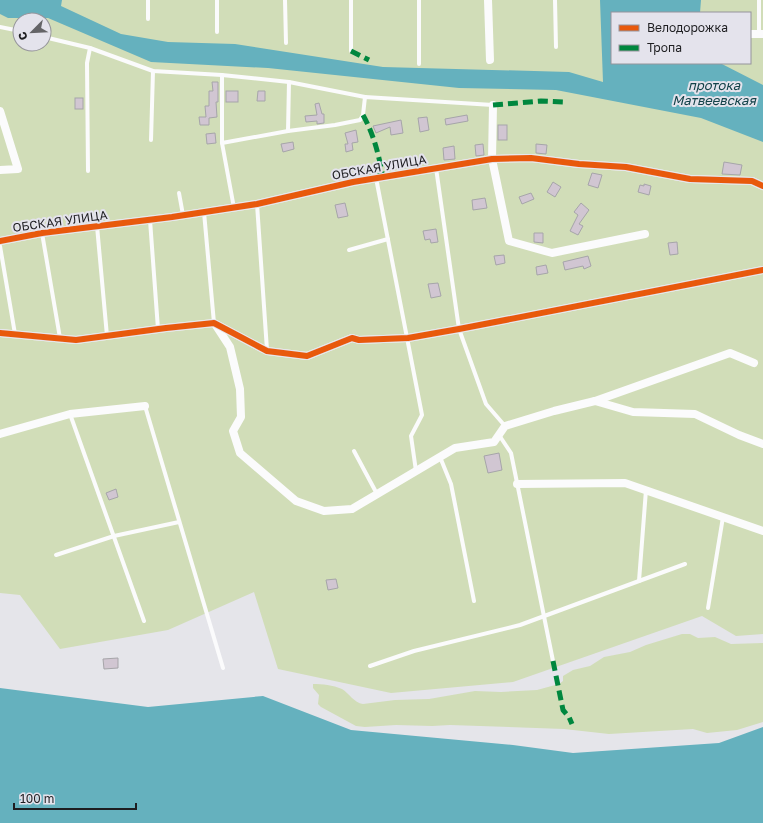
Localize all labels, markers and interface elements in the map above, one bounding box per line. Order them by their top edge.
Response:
north arrow [12,12,52,52]
legend [611,12,751,64]
text: Велодорожка [647,20,728,35]
text: С [15,30,30,42]
text: Тропа [647,40,682,55]
water label: протока Матвеевская [672,77,757,108]
street label: ОБСКАЯ УЛИЦА [331,151,427,183]
street label: ОБСКАЯ УЛИЦА [12,207,108,235]
scale bar [14,785,136,811]
text: 100 m [20,791,54,806]

